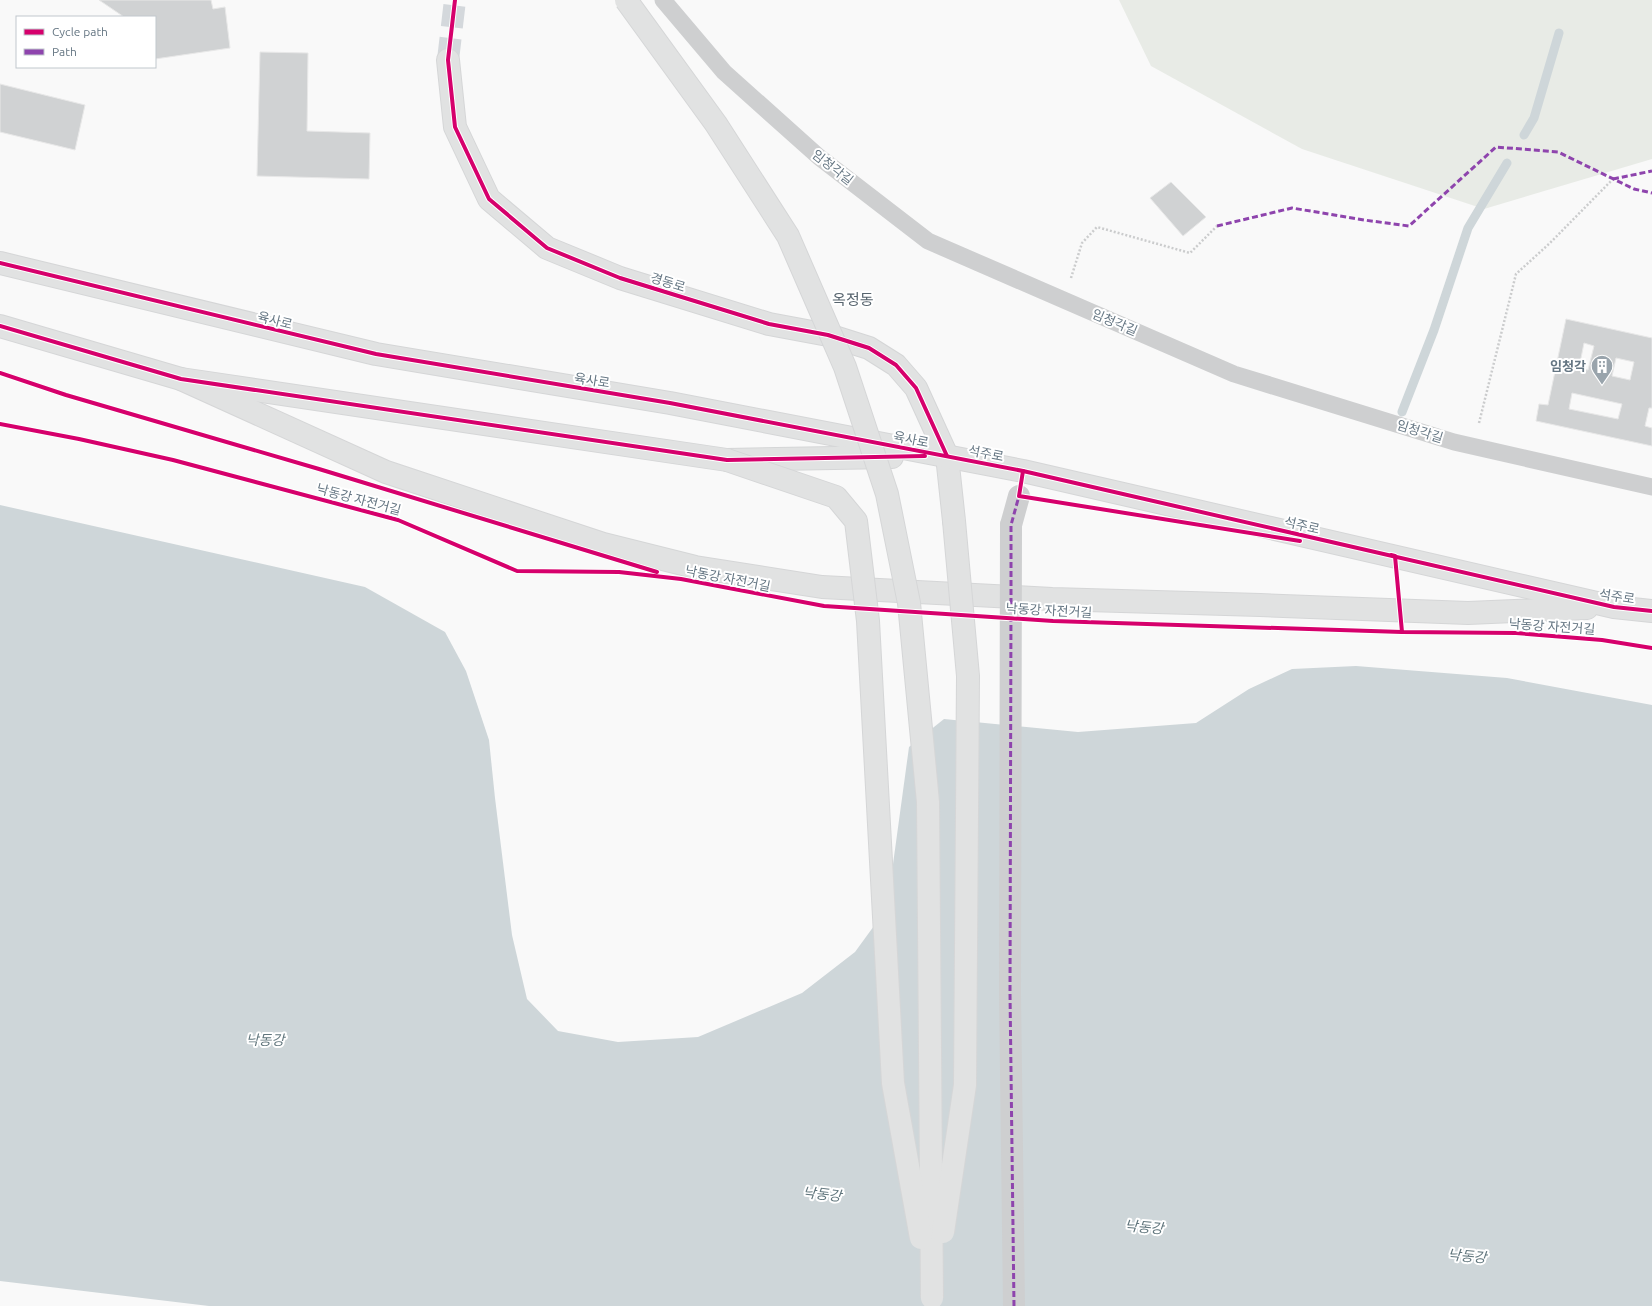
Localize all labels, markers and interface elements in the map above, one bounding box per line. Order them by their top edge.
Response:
legend [16,16,156,68]
text: Cycle path [52,25,108,38]
text: Path [52,45,77,58]
street label: 임청각길 [810,147,856,187]
street label: 경동로 [649,270,687,294]
district label: 옥정동 [832,291,874,308]
street label: 임청각길 [1090,306,1140,338]
street label: 육사로 [256,309,294,331]
building icon: 임청각 [1589,353,1615,386]
place label: 임청각 [1550,359,1586,373]
street label: 육사로 [573,370,611,390]
street label: 임청각길 [1395,417,1445,445]
street label: 육사로 [892,429,930,449]
street label: 석주로 [967,443,1005,463]
street label: 낙동강 자전거길 [315,481,403,517]
street label: 석주로 [1283,514,1321,536]
street label: 낙동강 자전거길 [684,563,772,593]
street label: 석주로 [1598,586,1636,606]
street label: 낙동강 자전거길 [1005,601,1093,619]
street label: 낙동강 자전거길 [1508,616,1596,636]
water label: 낙동강 [246,1032,286,1048]
water label: 낙동강 [802,1184,844,1204]
water label: 낙동강 [1124,1217,1166,1237]
water label: 낙동강 [1447,1246,1489,1266]

